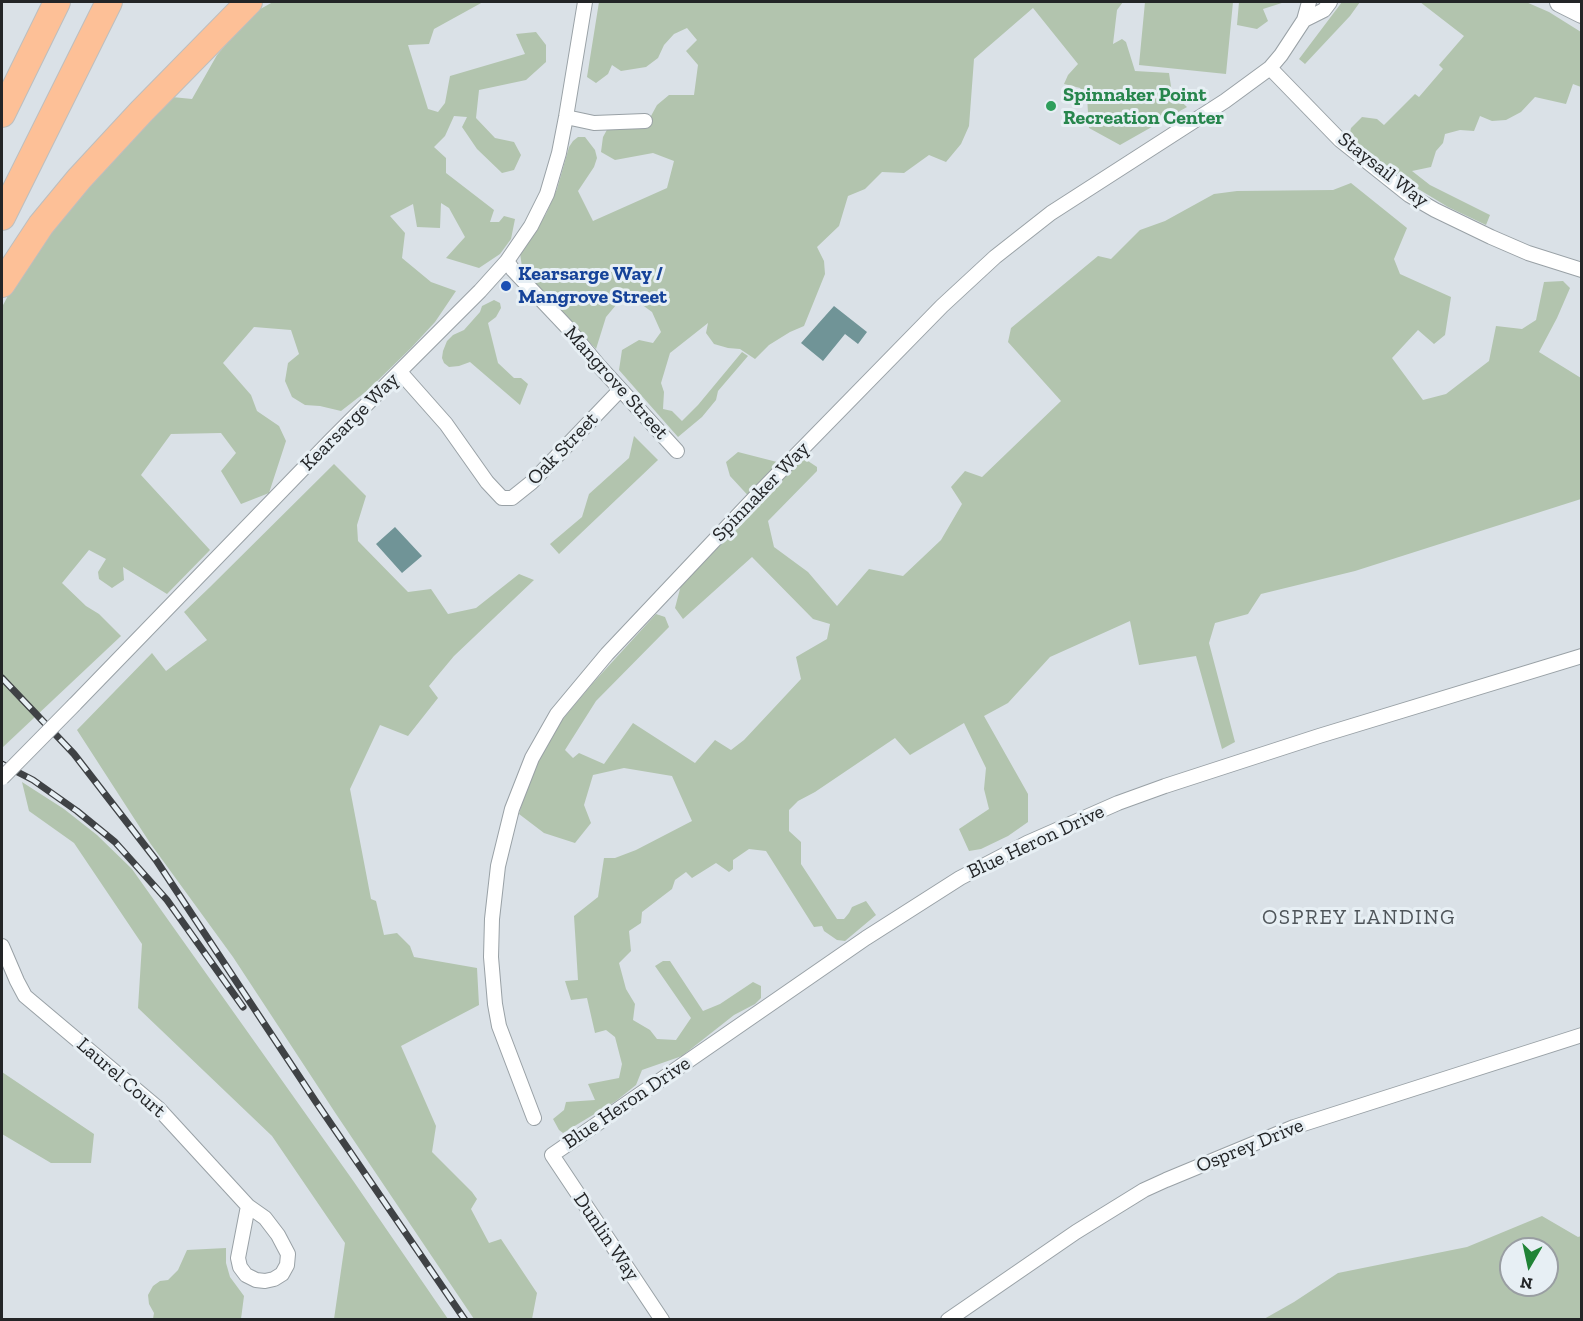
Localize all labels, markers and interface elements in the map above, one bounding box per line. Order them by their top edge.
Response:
place label: Spinnaker Point Recreation Center [1063,83,1224,130]
marker: Spinnaker Point Recreation Center [1044,99,1058,113]
street label: Staysail Way [1333,127,1433,213]
place label: Kearsarge Way / Mangrove Street [518,262,667,309]
marker: Kearsarge Way / Mangrove Street [499,279,513,293]
street label: Mangrove Street [559,321,673,445]
street label: Kearsarge Way [296,368,404,476]
street label: Oak Street [522,408,604,490]
street label: Spinnaker Way [707,437,815,547]
street label: Blue Heron Drive [964,800,1108,884]
district label: OSPREY LANDING [1262,905,1456,931]
street label: Laurel Court [72,1033,170,1123]
street label: Blue Heron Drive [559,1052,695,1154]
street label: Osprey Drive [1193,1114,1307,1178]
street label: Dunlin Way [568,1188,644,1286]
north arrow [1499,1237,1559,1297]
text: N [1519,1273,1534,1294]

